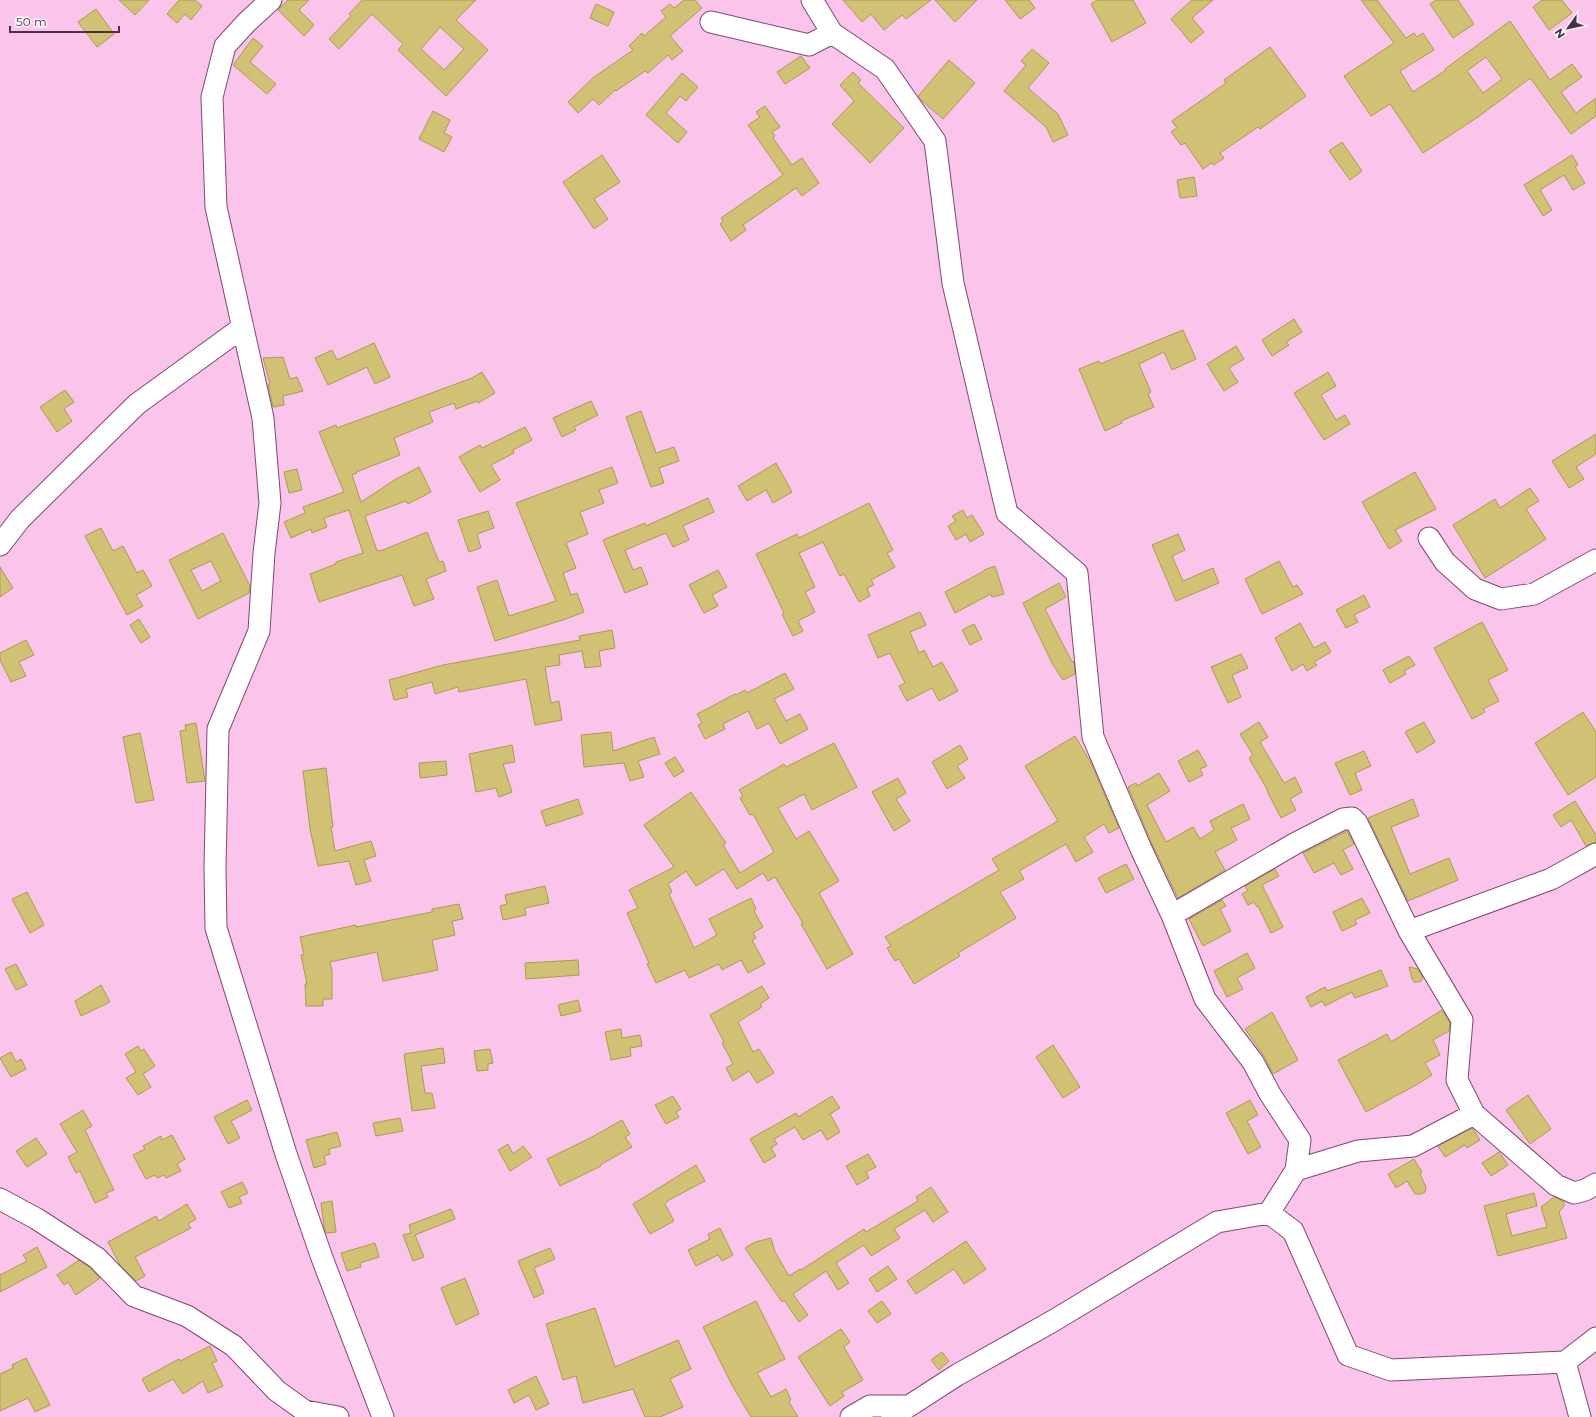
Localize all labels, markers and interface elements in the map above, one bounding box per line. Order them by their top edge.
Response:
scale bar [10,8,119,34]
north arrow [1548,8,1588,48]
text: 50 m [16,14,47,29]
text: N [1551,26,1568,41]

